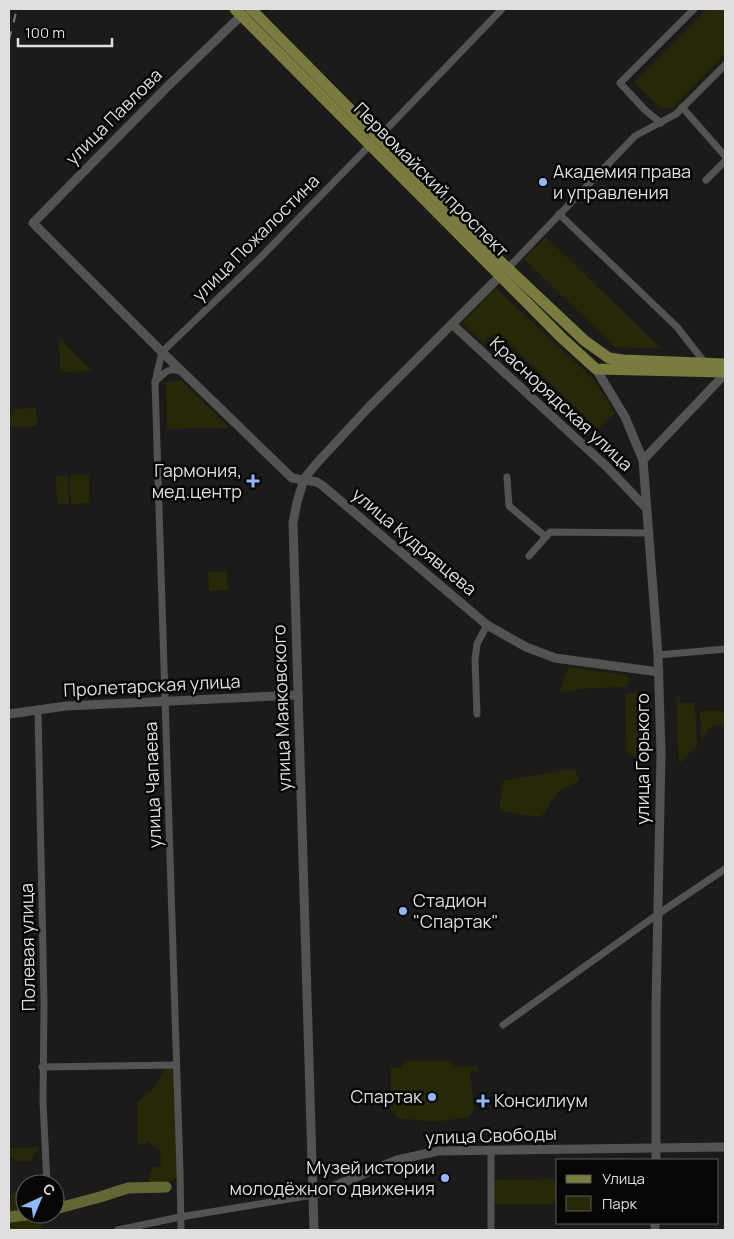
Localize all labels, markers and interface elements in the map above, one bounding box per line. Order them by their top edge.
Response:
scale bar [18,15,111,47]
text: 100 m [25,22,65,43]
street label: улица Павлова [60,63,167,170]
street label: Первомайский проспект [349,97,514,262]
place label: Академия права и управления [553,159,691,204]
street label: улица Пожалостина [187,169,324,306]
marker: Академия права и управления [537,176,549,188]
street label: Краснорядская улица [485,331,638,476]
place label: Гармония, мед.центр [152,458,242,503]
marker: Гармония, мед.центр [246,474,260,488]
street label: улица Кудрявцева [347,482,482,600]
street label: улица Маяковского [266,624,296,792]
street label: Пролетарская улица [63,668,241,702]
street label: улица Горького [630,693,654,825]
street label: улица Чапаева [138,721,166,849]
street label: Полевая улица [14,883,40,1011]
place label: Стадион "Спартак" [413,888,499,933]
marker: Стадион "Спартак" [397,905,409,917]
place label: Спартак [351,1084,423,1108]
place label: Консилиум [494,1088,588,1112]
marker: Спартак [426,1091,438,1103]
marker: Консилиум [476,1094,490,1108]
street label: улица Свободы [425,1121,557,1149]
place label: Музей истории молодёжного движения [229,1155,435,1200]
legend [556,1159,719,1224]
text: Улица [602,1168,645,1189]
marker: Музей истории молодёжного движения [439,1172,451,1184]
north arrow [15,1174,65,1224]
text: С [39,1179,60,1200]
text: Парк [602,1193,638,1214]

